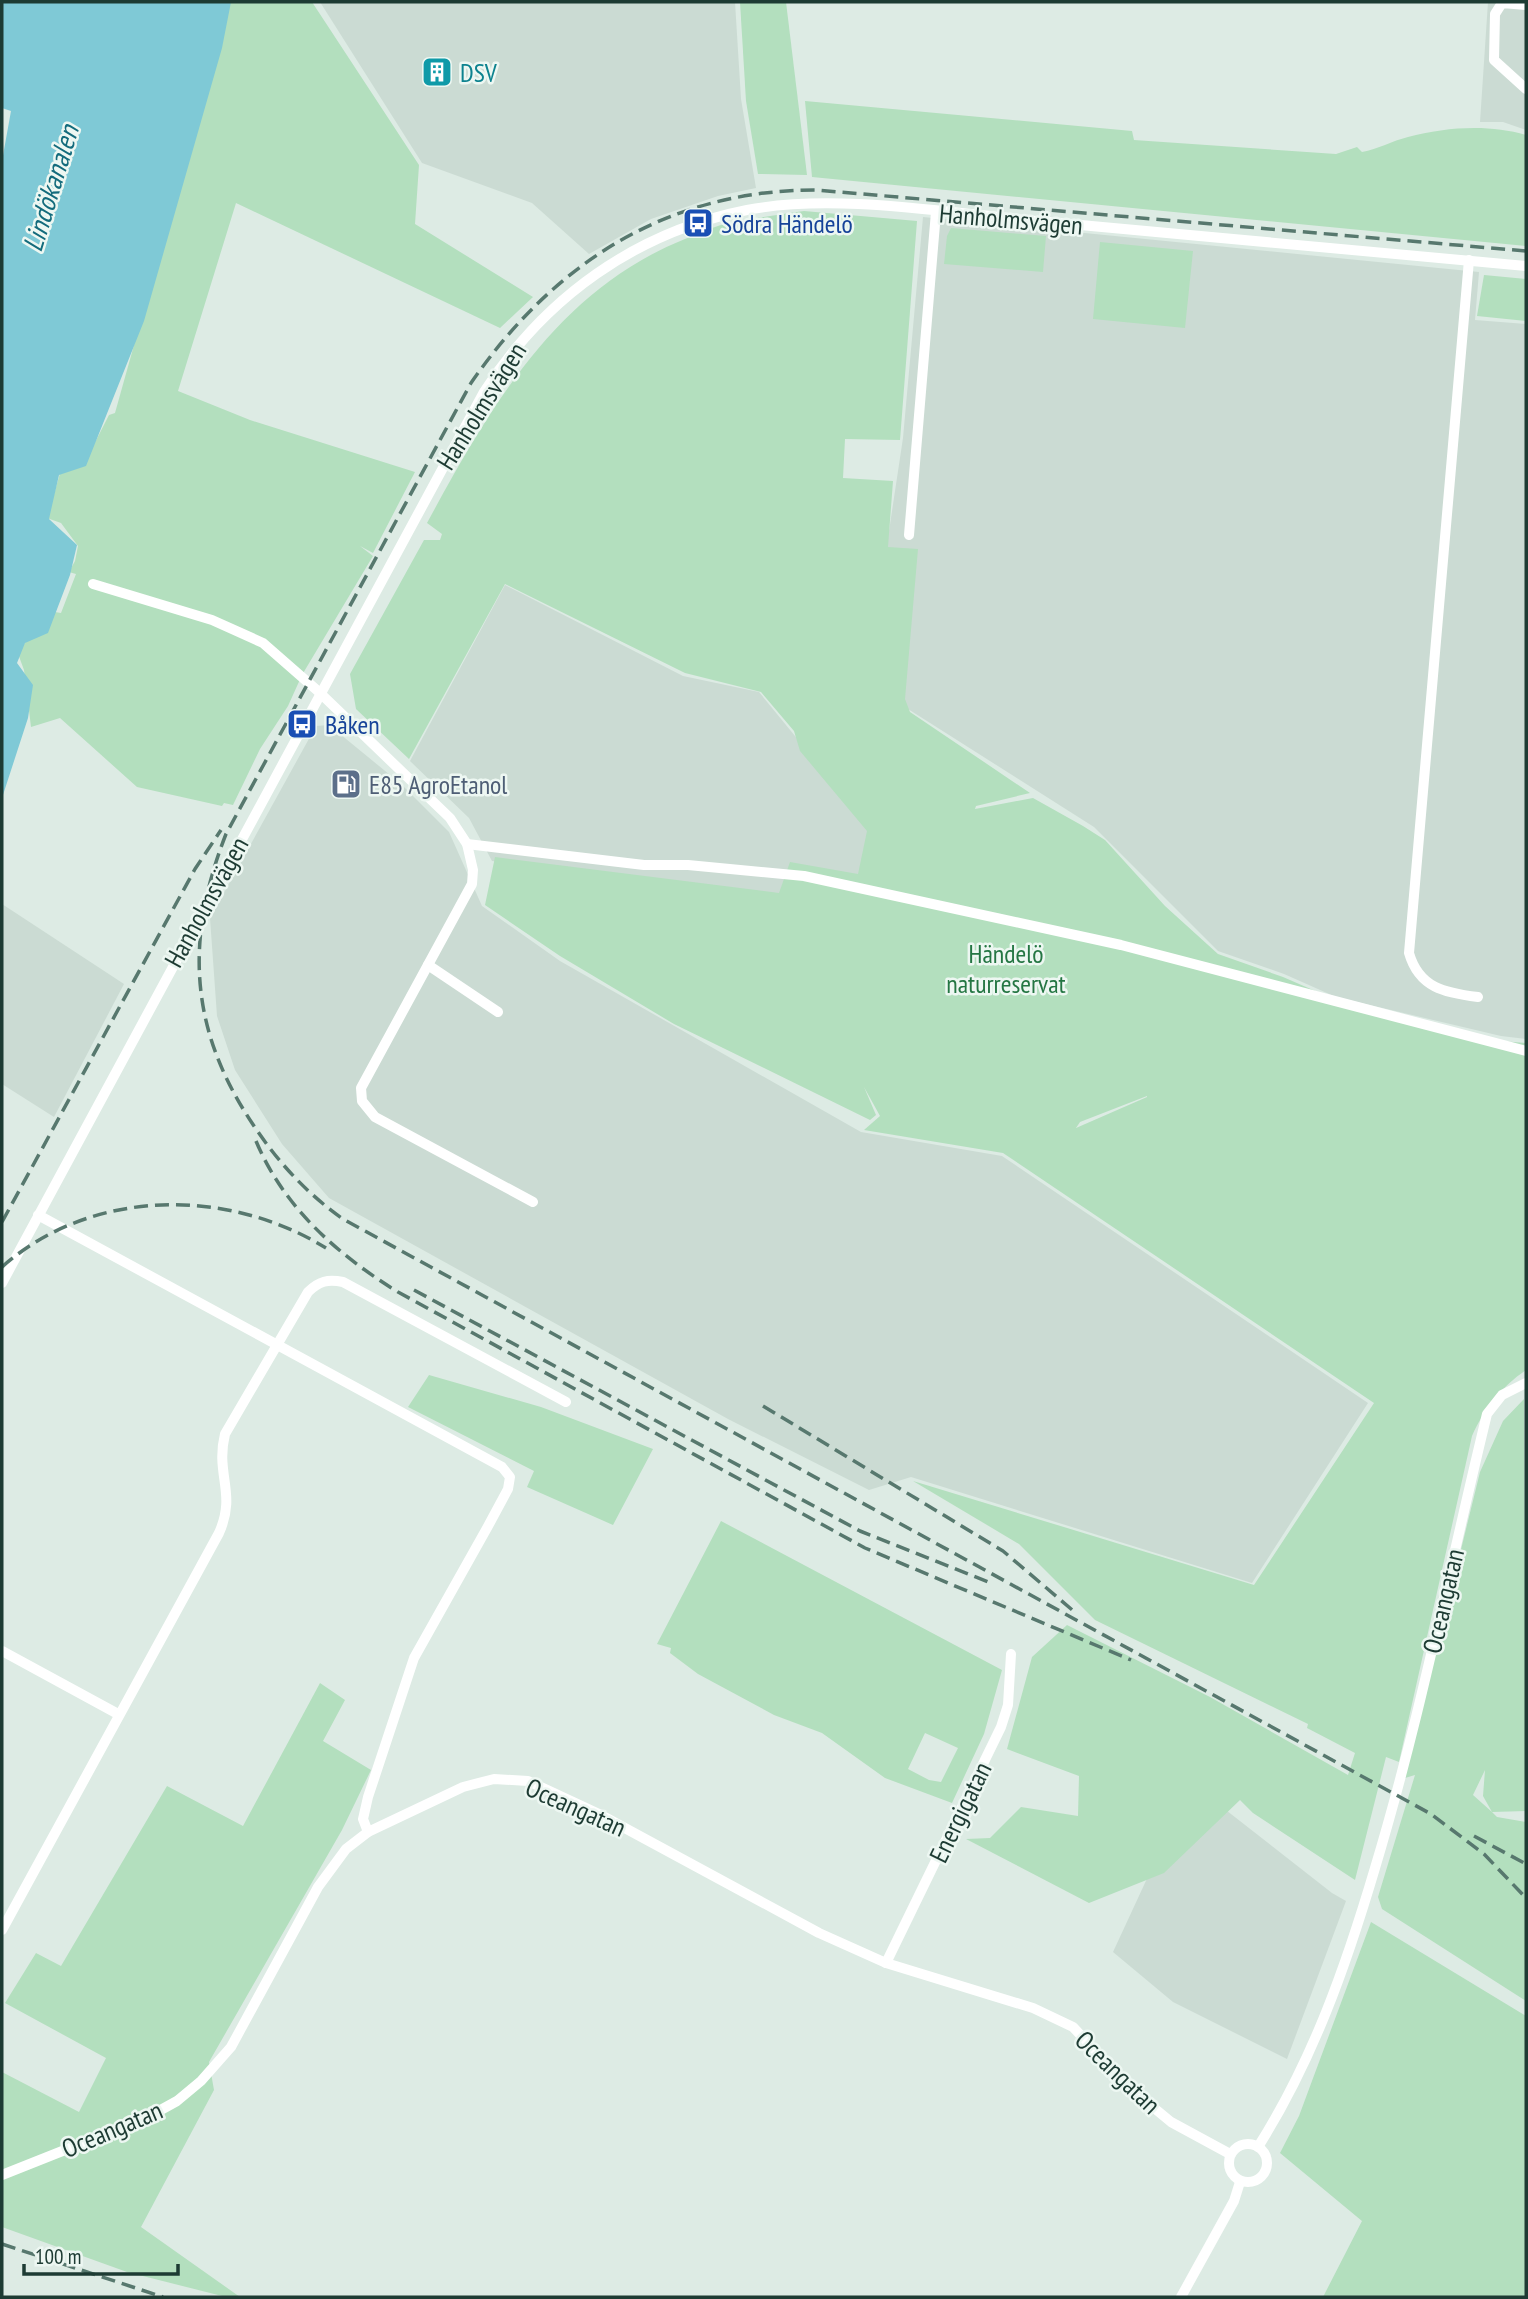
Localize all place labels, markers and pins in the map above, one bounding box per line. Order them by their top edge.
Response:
building icon: DSV [420,55,454,89]
place label: DSV [460,56,498,89]
bus stop icon: Södra Händelö [681,206,715,240]
place label: Södra Händelö [721,207,853,240]
bus stop icon: Båken [285,707,319,741]
place label: Båken [325,708,380,741]
fuel station icon: E85 AgroEtanol [329,767,363,801]
place label: E85 AgroEtanol [369,768,507,801]

